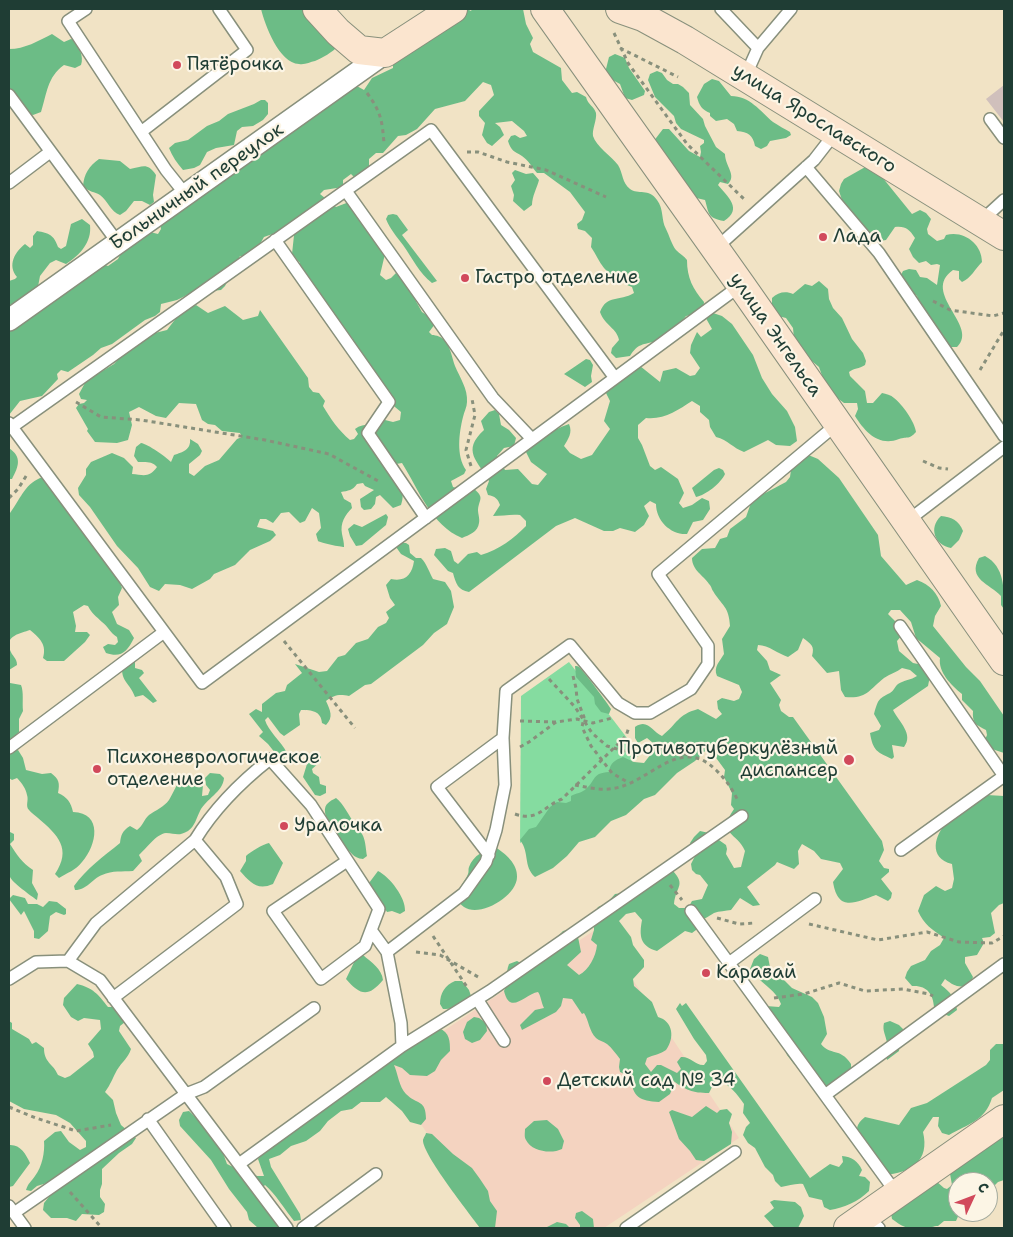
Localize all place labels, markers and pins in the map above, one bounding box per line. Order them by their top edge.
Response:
place label: Пятёрочка [187,54,283,76]
marker: Пятёрочка [171,59,183,71]
place label: Лада [833,226,881,248]
marker: Лада [817,231,829,243]
place label: Гастро отделение [475,267,639,289]
marker: Гастро отделение [459,272,471,284]
place label: Противотуберкулёзный диспансер [619,738,838,782]
place label: Психоневрологическое отделение [107,747,320,791]
marker: Противотуберкулёзный диспансер [842,753,856,767]
marker: Психоневрологическое отделение [91,763,103,775]
place label: Уралочка [294,815,382,837]
marker: Уралочка [278,820,290,832]
place label: Каравай [716,962,796,984]
marker: Каравай [700,967,712,979]
place label: Детский сад № 34 [557,1070,736,1092]
marker: Детский сад № 34 [541,1075,553,1087]

